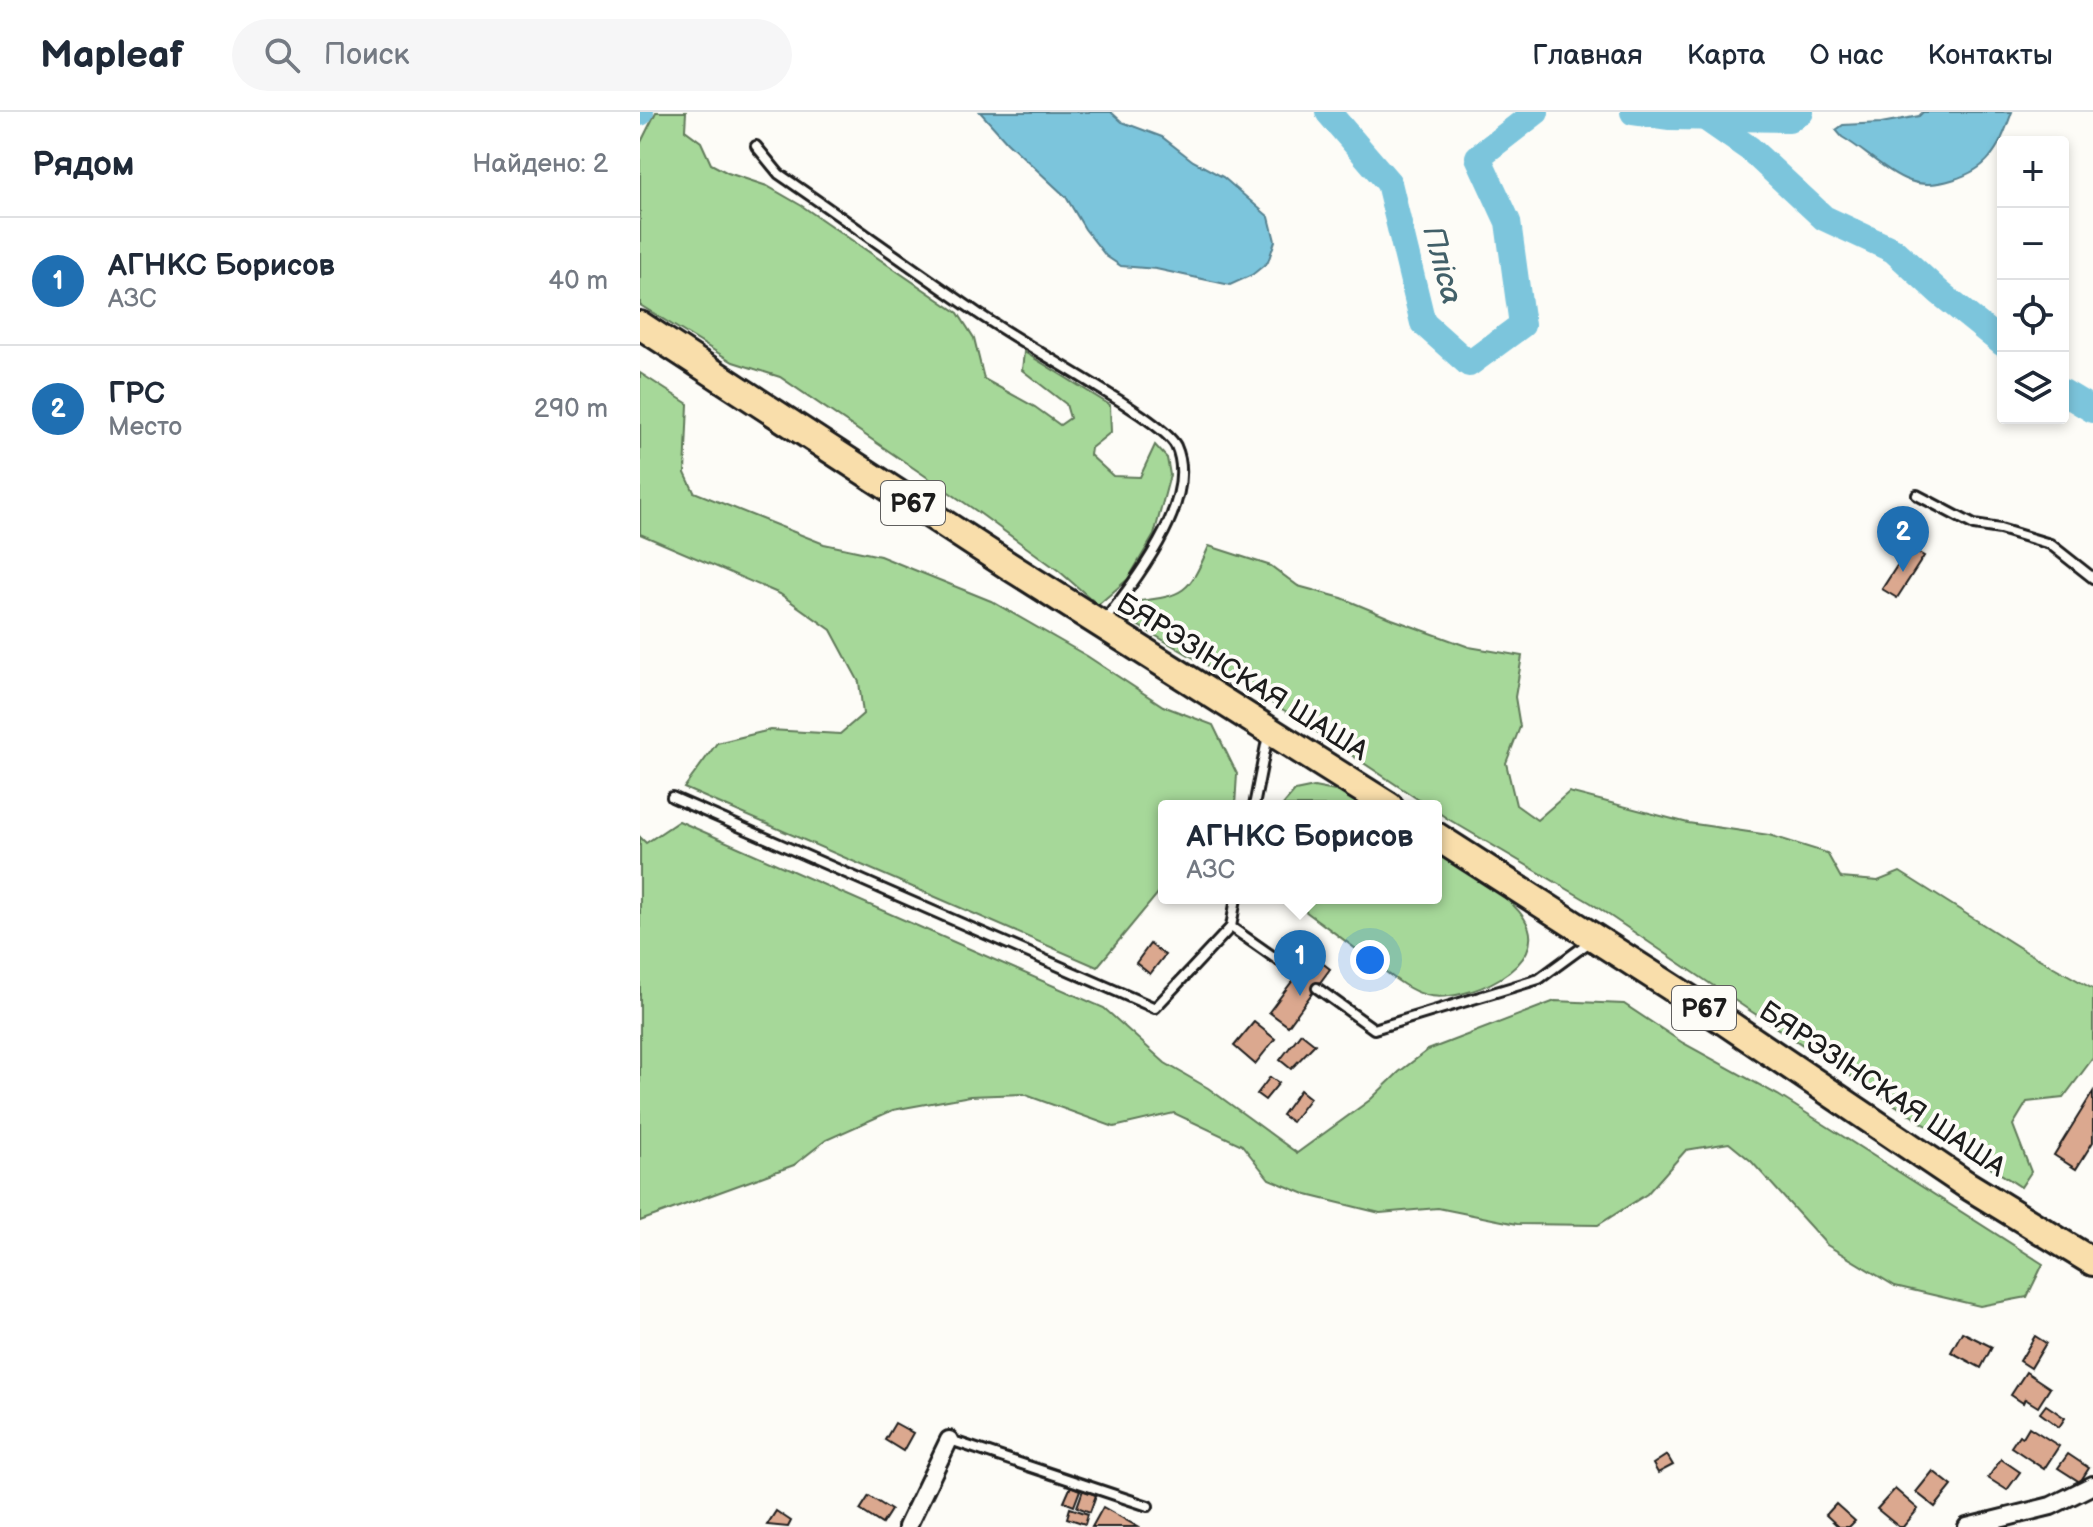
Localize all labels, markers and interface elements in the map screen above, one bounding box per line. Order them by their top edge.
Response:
search box [232,19,792,91]
text: Mapleaf [40,33,184,78]
icon: search [260,33,304,77]
text: Поиск [324,37,409,73]
text: Главная [1532,39,1643,72]
text: Карта [1687,39,1766,72]
text: О нас [1810,39,1883,72]
text: Контакты [1927,39,2053,72]
map controls [1997,136,2069,424]
button: + [1997,136,2069,208]
text: Рядом [32,144,134,185]
text: Найдено: 2 [472,149,608,180]
button: − [1997,208,2069,280]
water label: Пліса [1414,222,1470,308]
text: АГНКС Борисов [108,248,335,284]
text: 1 [53,266,63,297]
text: 40 m [548,266,608,297]
button: locate [1997,280,2069,352]
text: АЗС [108,284,157,315]
button: layers [1997,352,2069,424]
text: ГРС [108,376,165,412]
text: 2 [50,394,66,425]
text: 290 m [534,394,608,425]
text: Место [108,412,182,443]
road number: Р67 [881,481,945,525]
pin: 2 [1877,506,1929,572]
street label: БЯРЭЗІНСКАЯ ШАША [1110,586,1375,769]
popup [1158,800,1442,904]
text: АГНКС Борисов [1187,819,1413,855]
text: АЗС [1187,855,1235,886]
pin: 1 [1274,930,1326,996]
your location [1350,940,1390,980]
road number: Р67 [1672,986,1736,1030]
street label: БЯРЭЗІНСКАЯ ШАША [1753,994,2012,1185]

